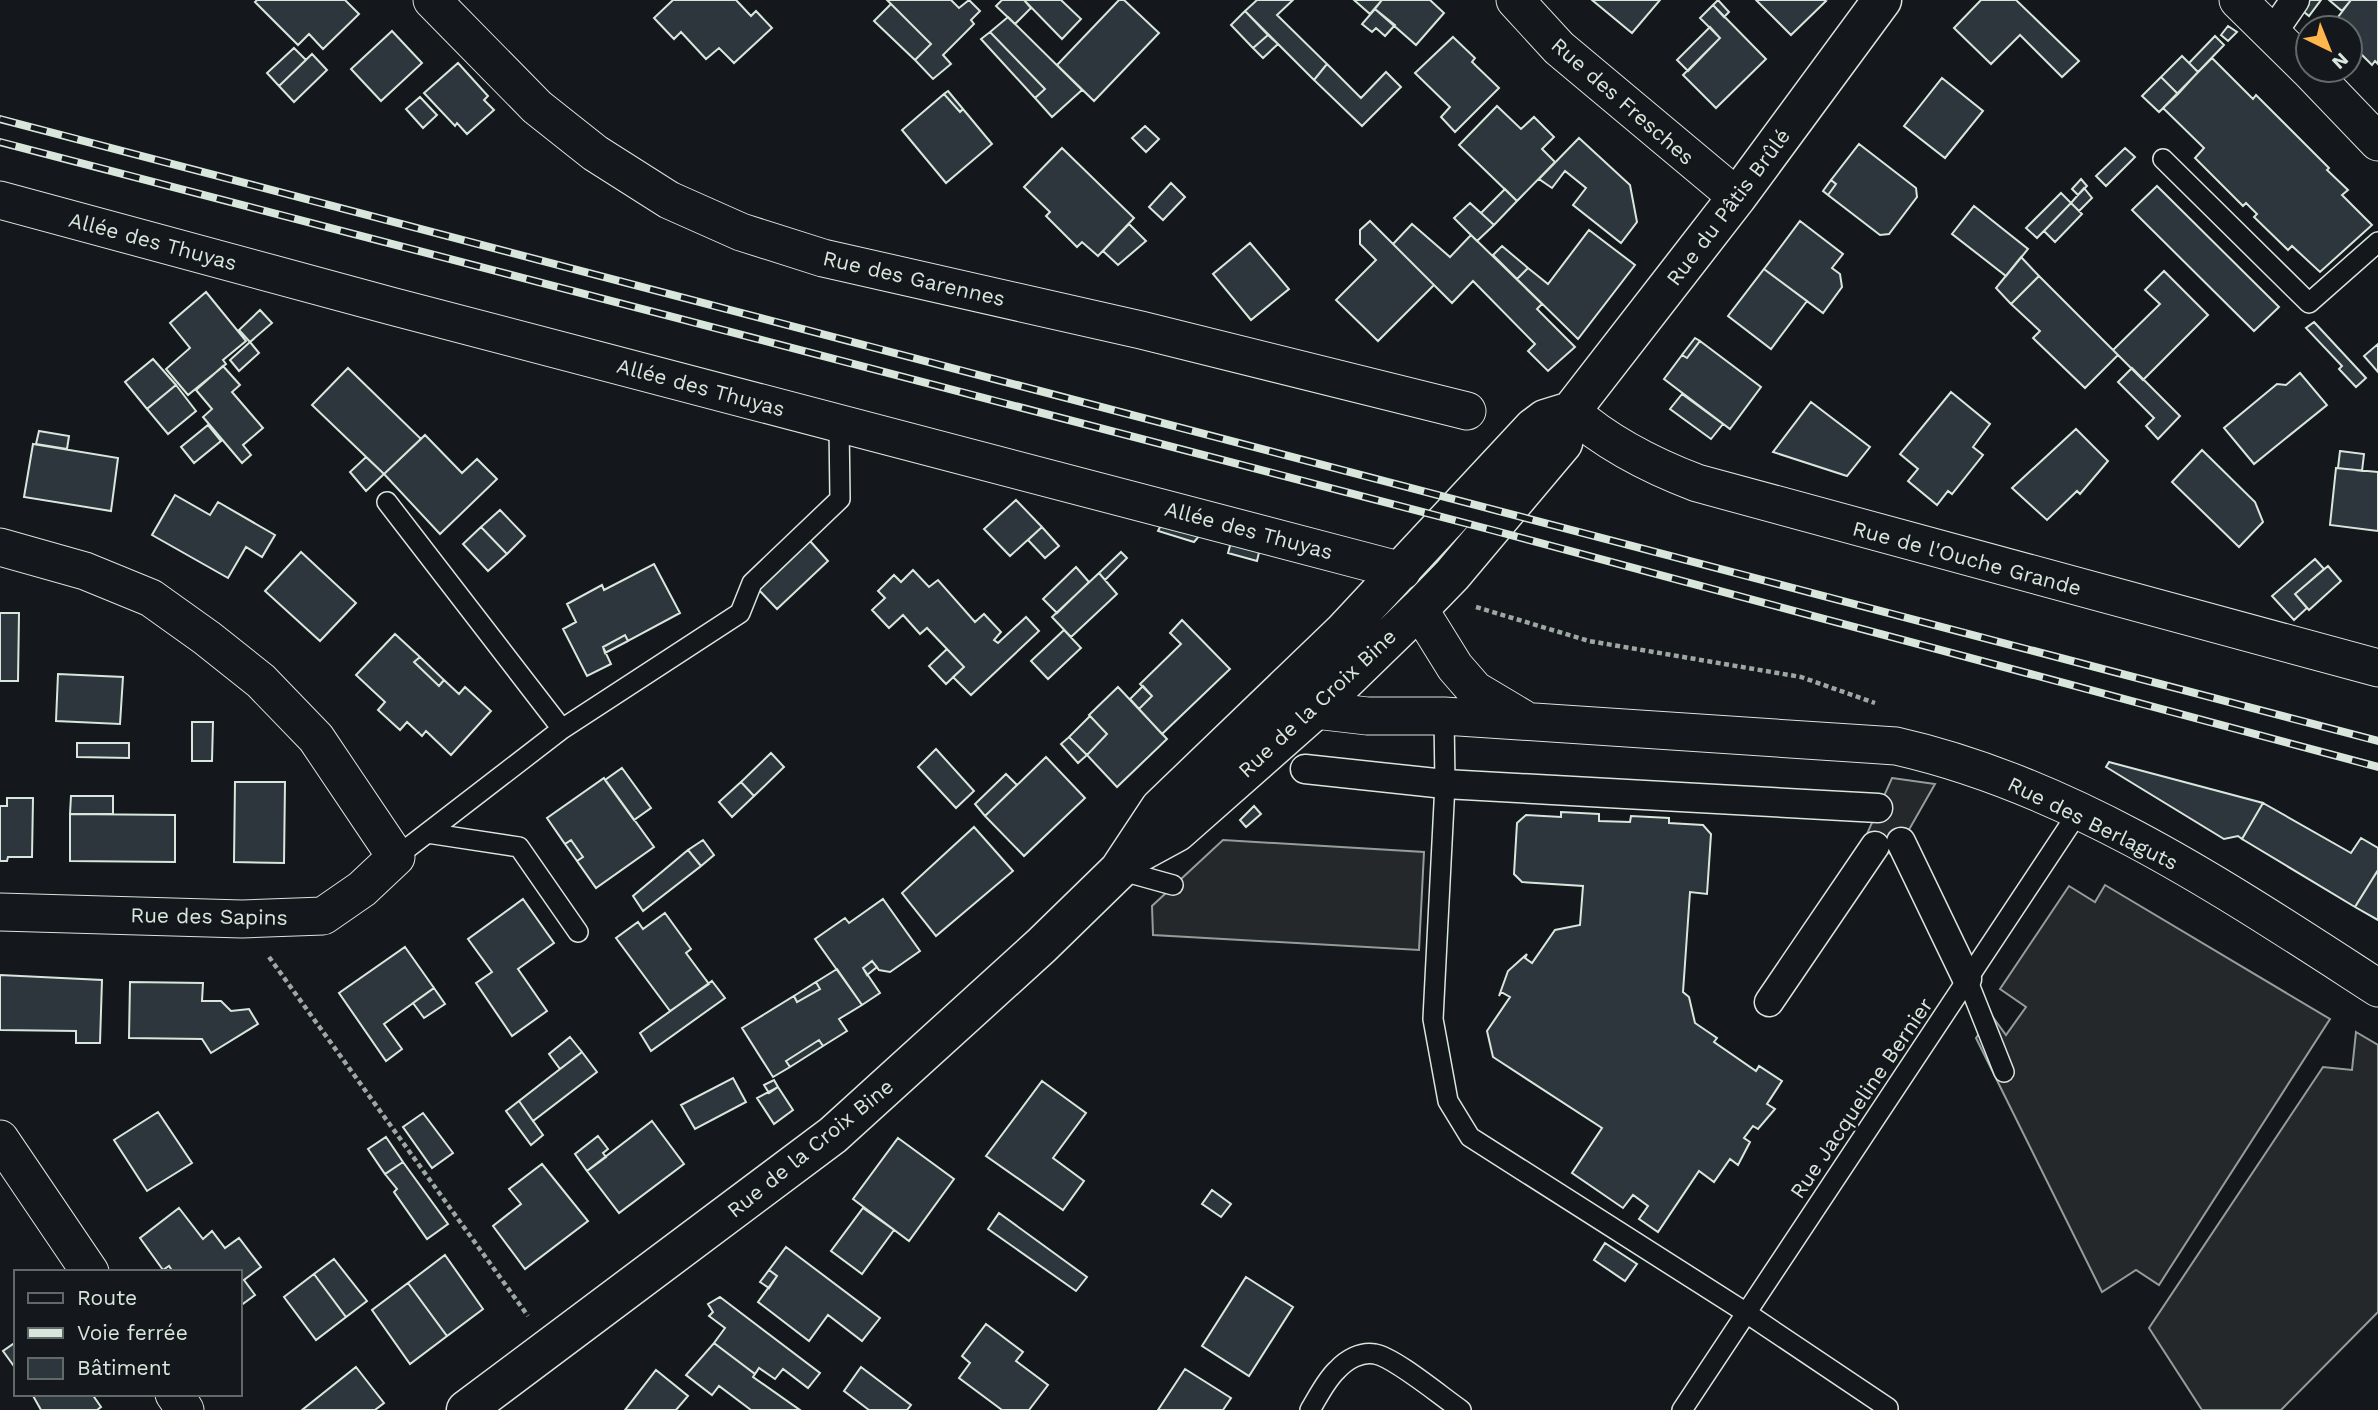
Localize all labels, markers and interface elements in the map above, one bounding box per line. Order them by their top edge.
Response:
north arrow [2294,14,2364,84]
street label: Rue des Fresches [1547,32,1699,170]
text: N [2327,48,2353,74]
street label: Rue du Pâtis Brûlé [1661,124,1795,290]
street label: Allée des Thuyas [66,207,240,275]
street label: Rue des Garennes [821,245,1007,311]
street label: Allée des Thuyas [614,353,788,421]
street label: Allée des Thuyas [1162,496,1336,564]
street label: Rue de l'Ouche Grande [1850,515,2084,601]
street label: Rue de la Croix Bine [1233,623,1401,783]
street label: Rue des Berlaguts [2004,771,2182,875]
street label: Rue des Sapins [130,902,288,930]
street label: Rue Jacqueline Bernier [1784,992,1938,1203]
street label: Rue de la Croix Bine [722,1073,898,1223]
legend [14,1270,242,1396]
text: Route [77,1285,137,1310]
text: Voie ferrée [77,1320,188,1345]
text: Bâtiment [77,1355,171,1380]

